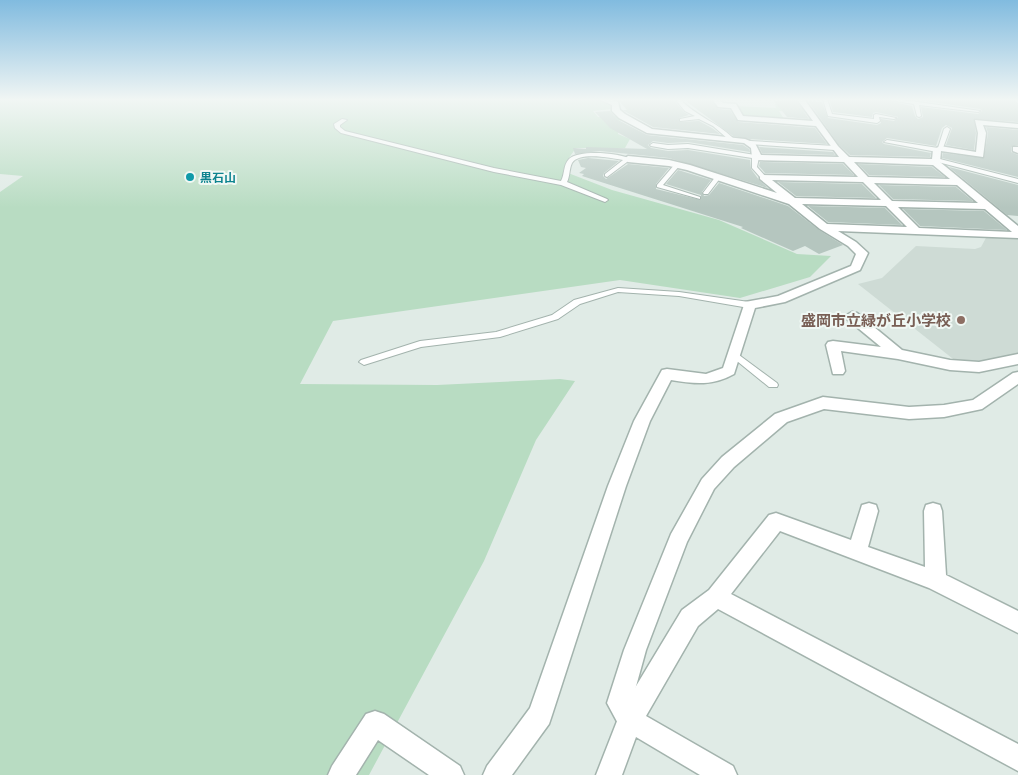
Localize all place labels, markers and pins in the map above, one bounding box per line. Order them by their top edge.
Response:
marker: 黒石山 [184,171,196,183]
place label: 黒石山 [200,171,236,184]
place label: 盛岡市立緑が丘小学校 [801,312,951,329]
marker: 盛岡市立緑が丘小学校 [955,314,967,326]

